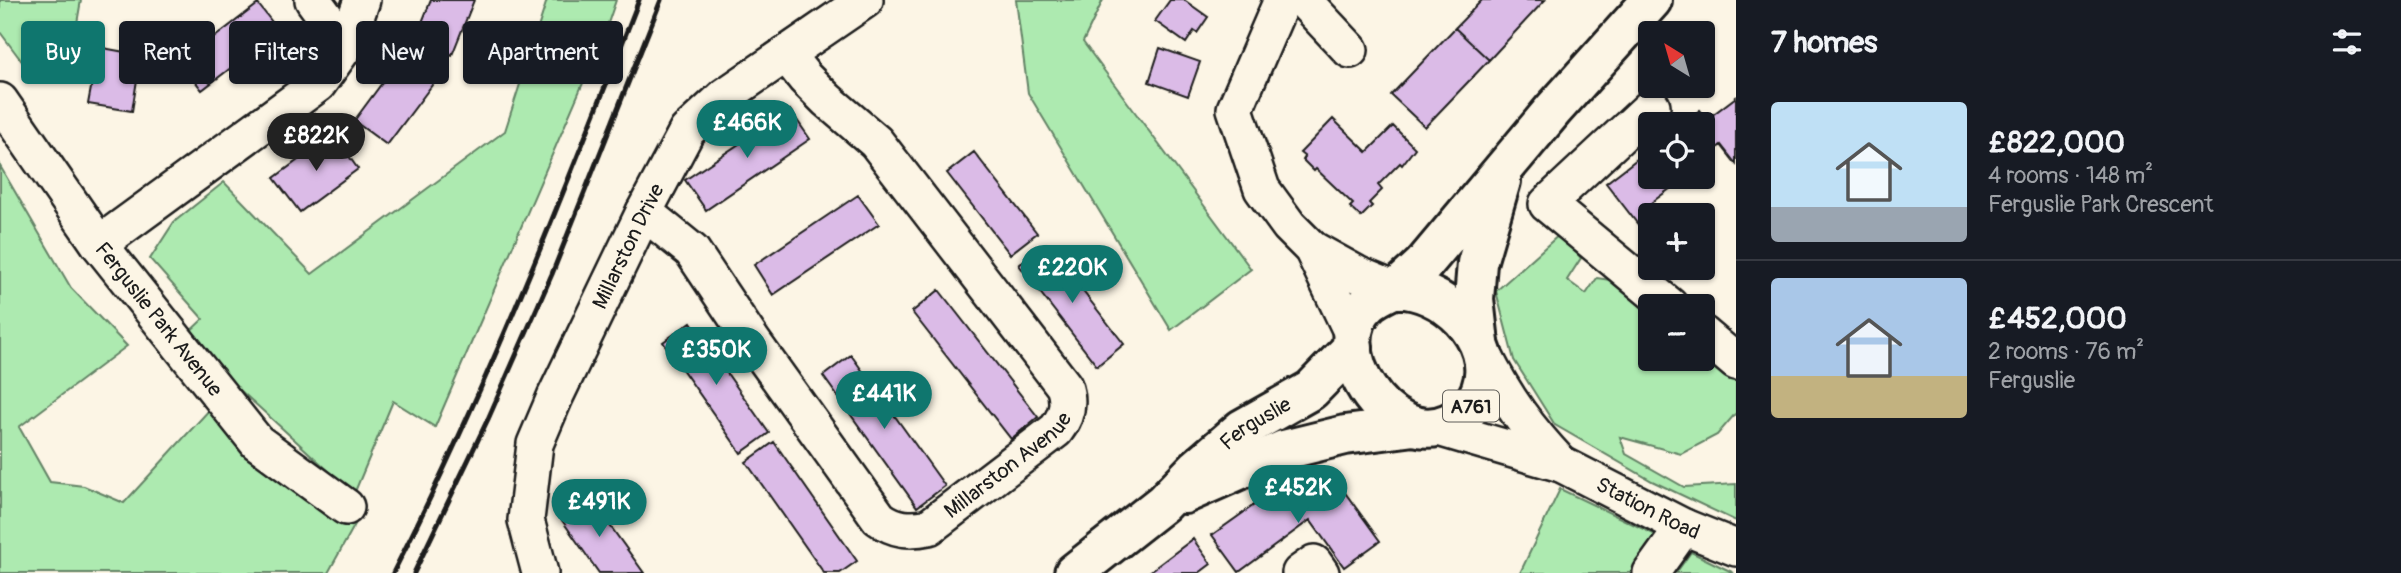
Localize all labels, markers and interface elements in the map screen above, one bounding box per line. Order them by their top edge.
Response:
chip: Buy [21,21,105,84]
chip: Rent [119,21,215,84]
chip: Filters [229,21,342,84]
chip: New [356,21,449,84]
chip: Apartment [463,21,623,84]
north arrow [1638,21,1715,98]
map controls [1638,21,1715,371]
icon: filters [2328,23,2366,61]
text: 7 homes [1771,24,1878,61]
pin: £466K [698,100,796,160]
text: £466K [713,108,781,137]
button: locate [1638,112,1715,189]
pin: £822K [267,114,365,173]
text: £822K [283,121,349,150]
text: £822,000 [1988,124,2125,161]
icon: home [1827,130,1911,214]
text: 4 rooms · 148 m² [1988,161,2153,190]
street label: Millarston Drive [586,178,671,314]
text: Ferguslie Park Crescent [1988,190,2213,219]
button: + [1638,203,1715,280]
street label: Ferguslie Park Avenue [89,237,229,403]
pin: £220K [1023,246,1121,305]
text: £220K [1037,253,1107,282]
button: − [1638,294,1715,371]
text: £452,000 [1988,300,2127,337]
icon: home [1827,306,1911,390]
pin: £350K [667,328,765,387]
text: £350K [681,335,751,364]
text: 2 rooms · 76 m² [1988,337,2144,366]
text: Ferguslie [1988,366,2075,395]
pin: £441K [835,372,933,431]
text: £441K [852,379,916,408]
road number: A761 [1443,390,1499,422]
street label: Ferguslie [1214,391,1297,456]
street label: Millarston Avenue [939,408,1078,524]
pin: £452K [1249,466,1347,525]
street label: Station Road [1591,471,1704,546]
text: £452K [1264,473,1332,502]
pin: £491K [550,480,648,539]
text: £491K [568,487,630,516]

